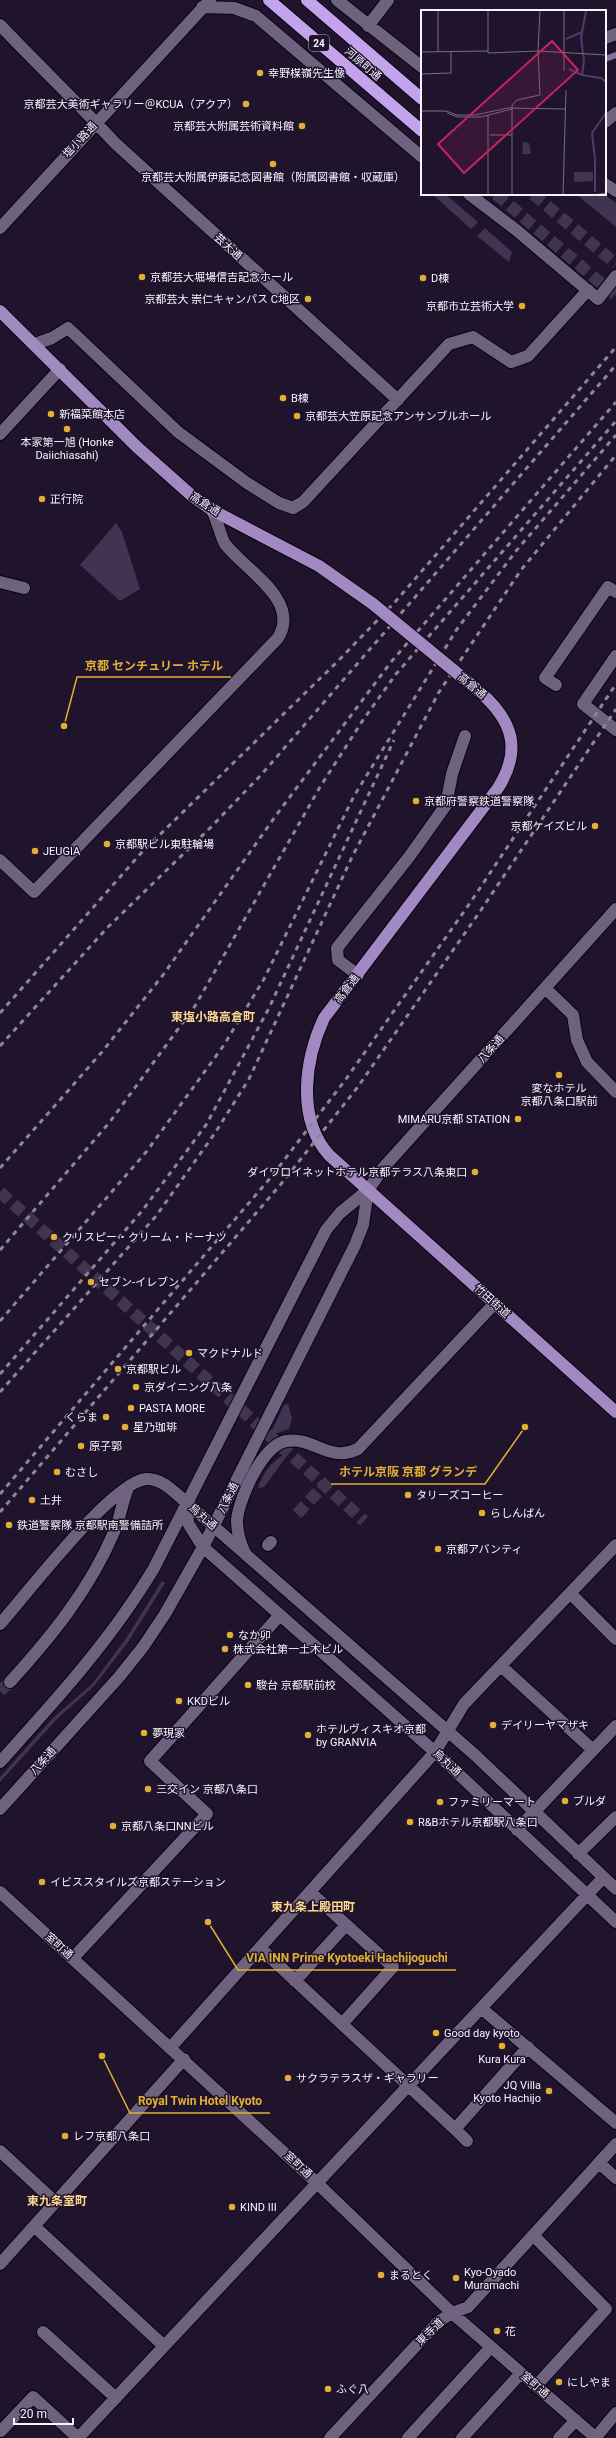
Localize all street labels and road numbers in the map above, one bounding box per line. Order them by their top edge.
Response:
road number: 24 [309,35,329,51]
street label: 河原町通 [342,45,384,83]
street label: 塩小路通 [60,119,100,161]
street label: 芸大通 [211,231,245,263]
street label: 高倉通 [188,490,222,518]
street label: 高倉通 [455,670,489,702]
street label: 高倉通 [332,972,362,1006]
street label: 八条通 [475,1032,507,1066]
street label: 竹田街道 [471,1281,513,1321]
street label: 八条通 [215,1480,241,1516]
street label: 烏丸通 [186,1501,220,1533]
street label: 八条通 [27,1744,59,1778]
street label: 烏丸通 [430,1747,464,1779]
street label: 室町通 [42,1930,76,1962]
street label: 室町通 [281,2149,315,2181]
street label: 東寺道 [414,2316,446,2348]
street label: 室町通 [518,2369,552,2401]

